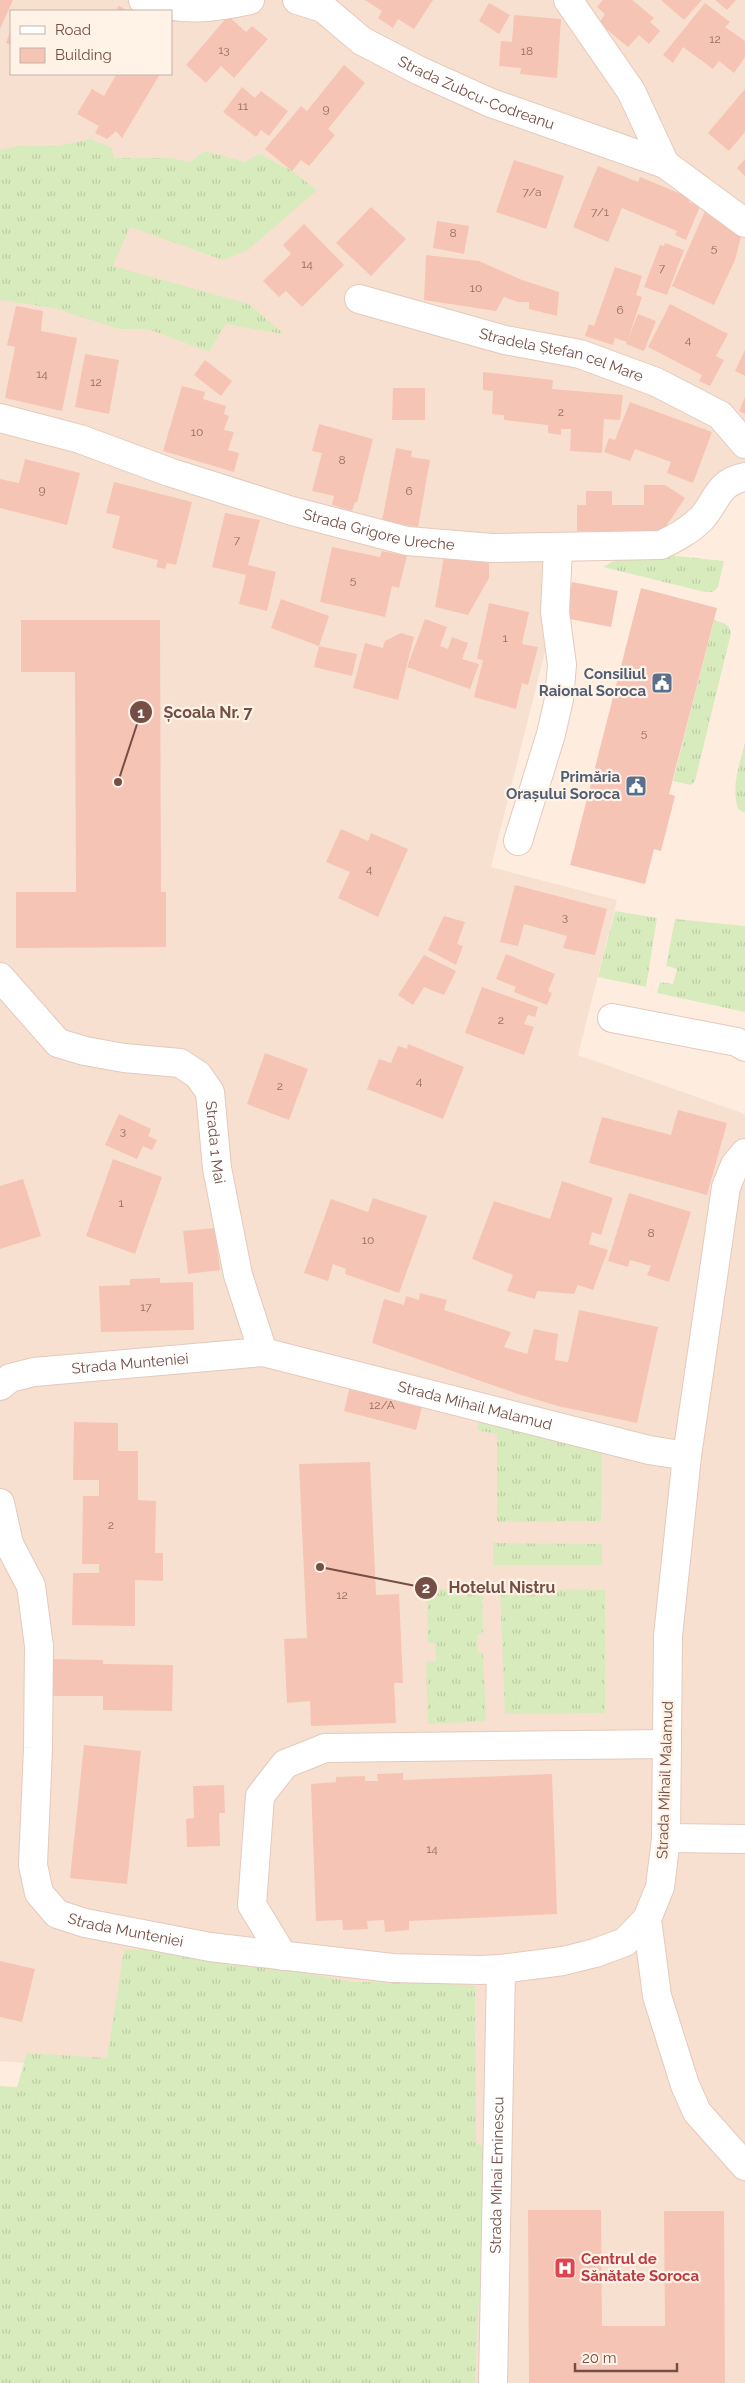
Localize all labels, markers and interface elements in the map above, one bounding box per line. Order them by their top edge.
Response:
legend [10,10,172,75]
text: Road [55,21,91,39]
house number: 12 [709,32,721,46]
house number: 13 [218,43,230,57]
house number: 18 [521,44,533,58]
text: Building [55,46,112,64]
street label: Strada Zubcu-Codreanu [395,52,557,134]
house number: 11 [238,99,248,113]
house number: 9 [322,102,330,116]
house number: 7/a [522,185,542,199]
house number: 7/1 [591,205,609,219]
house number: 8 [449,226,457,240]
house number: 5 [711,241,718,255]
house number: 14 [301,257,313,271]
house number: 7 [659,261,666,275]
house number: 10 [470,281,482,295]
house number: 6 [616,303,624,317]
street label: Stradela Ștefan cel Mare [477,324,646,386]
house number: 4 [685,333,692,347]
house number: 14 [36,367,48,381]
house number: 12 [90,375,102,389]
house number: 2 [558,405,564,419]
house number: 10 [191,425,203,439]
house number: 8 [338,453,346,467]
house number: 9 [38,483,46,497]
house number: 6 [405,484,413,498]
street label: Strada Grigore Ureche [301,505,456,554]
house number: 7 [234,533,241,547]
house number: 5 [350,573,357,587]
house number: 1 [502,631,508,645]
place label: Consiliul Raional Soroca [539,665,646,700]
public building icon: Consiliul Raional Soroca [650,671,674,695]
callout: Școala Nr. 7 [128,697,262,728]
text: Școala Nr. 7 [164,703,252,722]
text: 1 [137,704,145,722]
house number: 5 [641,726,648,740]
place label: Primăria Orașului Soroca [506,768,620,803]
public building icon: Primăria Orașului Soroca [624,774,648,798]
house number: 4 [366,862,373,876]
house number: 3 [562,910,568,924]
house number: 2 [498,1013,504,1027]
house number: 4 [416,1074,423,1088]
house number: 2 [277,1079,283,1093]
street label: Strada 1 Mai [202,1100,229,1186]
house number: 3 [120,1124,126,1138]
house number: 1 [118,1196,124,1210]
house number: 8 [647,1226,655,1240]
house number: 10 [362,1233,374,1247]
house number: 17 [140,1300,152,1314]
street label: Strada Munteniei [71,1350,189,1378]
street label: Strada Mihail Malamud [396,1378,554,1434]
house number: 12/A [369,1398,395,1412]
house number: 2 [108,1518,114,1532]
callout: Hotelul Nistru [414,1572,566,1603]
text: Hotelul Nistru [449,1578,555,1597]
text: 2 [422,1579,430,1597]
house number: 12 [336,1588,348,1602]
street label: Strada Mihail Malamud [653,1701,677,1859]
house number: 14 [426,1842,438,1856]
street label: Strada Munteniei [66,1909,185,1951]
street label: Strada Mihai Eminescu [486,2096,508,2254]
place label: Centrul de Sănătate Soroca [581,2250,699,2285]
hospital icon: Centrul de Sănătate Soroca [553,2256,577,2280]
scale bar [575,2340,678,2372]
text: 20 m [582,2349,617,2367]

